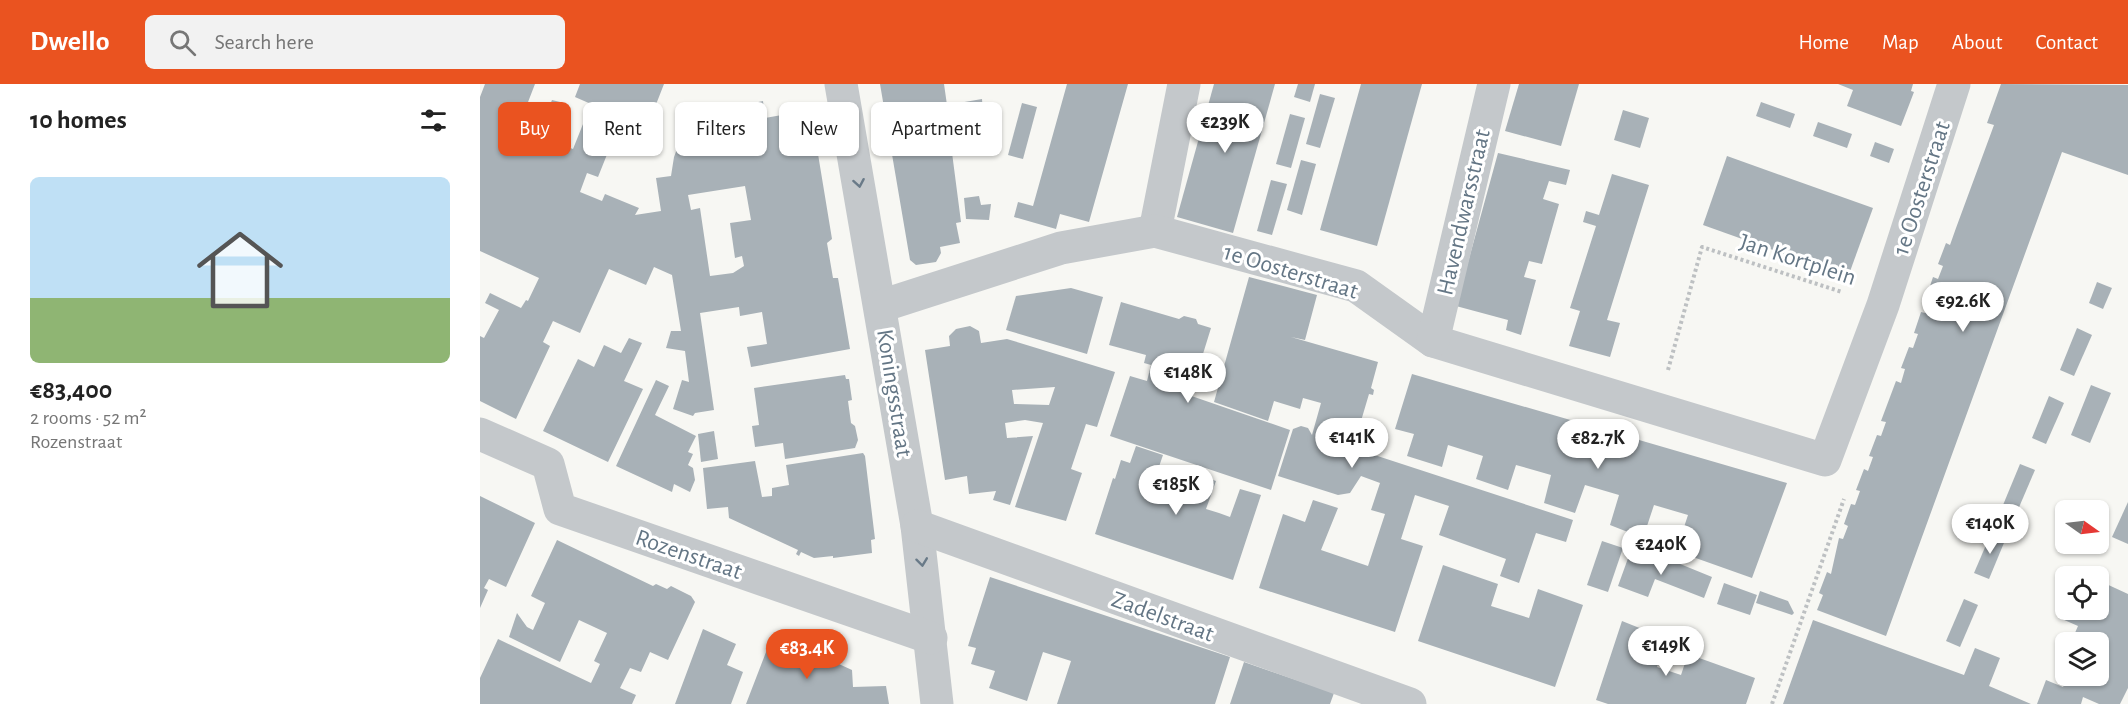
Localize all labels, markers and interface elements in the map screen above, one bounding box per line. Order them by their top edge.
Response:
search box [145,15,565,69]
icon: search [166,26,199,59]
text: Dwello [30,28,109,56]
text: Search here [214,31,314,53]
text: Home [1798,32,1849,53]
text: Map [1882,32,1919,53]
text: About [1952,32,2002,53]
text: Contact [2035,32,2098,53]
chip: Buy [498,102,571,156]
chip: Rent [583,102,663,156]
chip: Filters [675,102,767,156]
chip: New [779,102,859,156]
chip: Apartment [871,102,1002,156]
pin: €239K [1183,103,1267,154]
icon: filters [417,104,450,137]
text: 10 homes [30,107,127,133]
text: €239K [1201,112,1249,132]
street label: 1e Oosterstraat [1889,118,1955,258]
street label: Havendwarsstraat [1433,127,1495,298]
one-way arrow [852,178,865,188]
icon: home [186,216,294,324]
street label: Jan Kortplein [1736,230,1859,290]
street label: 1e Oosterstraat [1221,240,1361,304]
pin: €92.6K [1914,282,2012,333]
text: €92.6K [1936,291,1990,311]
street label: Koningsstraat [872,327,916,459]
pin: €148K [1146,353,1230,404]
text: €148K [1164,362,1212,382]
text: €83,400 [30,377,112,403]
text: 2 rooms · 52 m² [30,408,147,428]
pin: €141K [1310,418,1394,469]
pin: €82.7K [1549,419,1647,470]
text: €141K [1329,427,1375,447]
text: €82.7K [1571,428,1625,448]
text: Rozenstraat [30,432,122,452]
pin: €185K [1134,465,1218,516]
text: €185K [1153,474,1199,494]
north arrow [2055,500,2109,554]
map controls [2055,500,2109,686]
pin: €140K [1948,504,2032,555]
text: €140K [1966,513,2014,533]
pin: €240K [1619,525,1703,576]
street label: Rozenstraat [632,526,745,584]
text: €240K [1636,534,1686,554]
one-way arrow [915,557,927,566]
button: locate [2055,566,2109,620]
street label: Zadelstraat [1108,587,1217,647]
pin: €149K [1624,626,1708,677]
pin: €83.4K [758,629,856,680]
button: layers [2055,632,2109,686]
text: €149K [1642,635,1690,655]
text: €83.4K [780,638,834,658]

